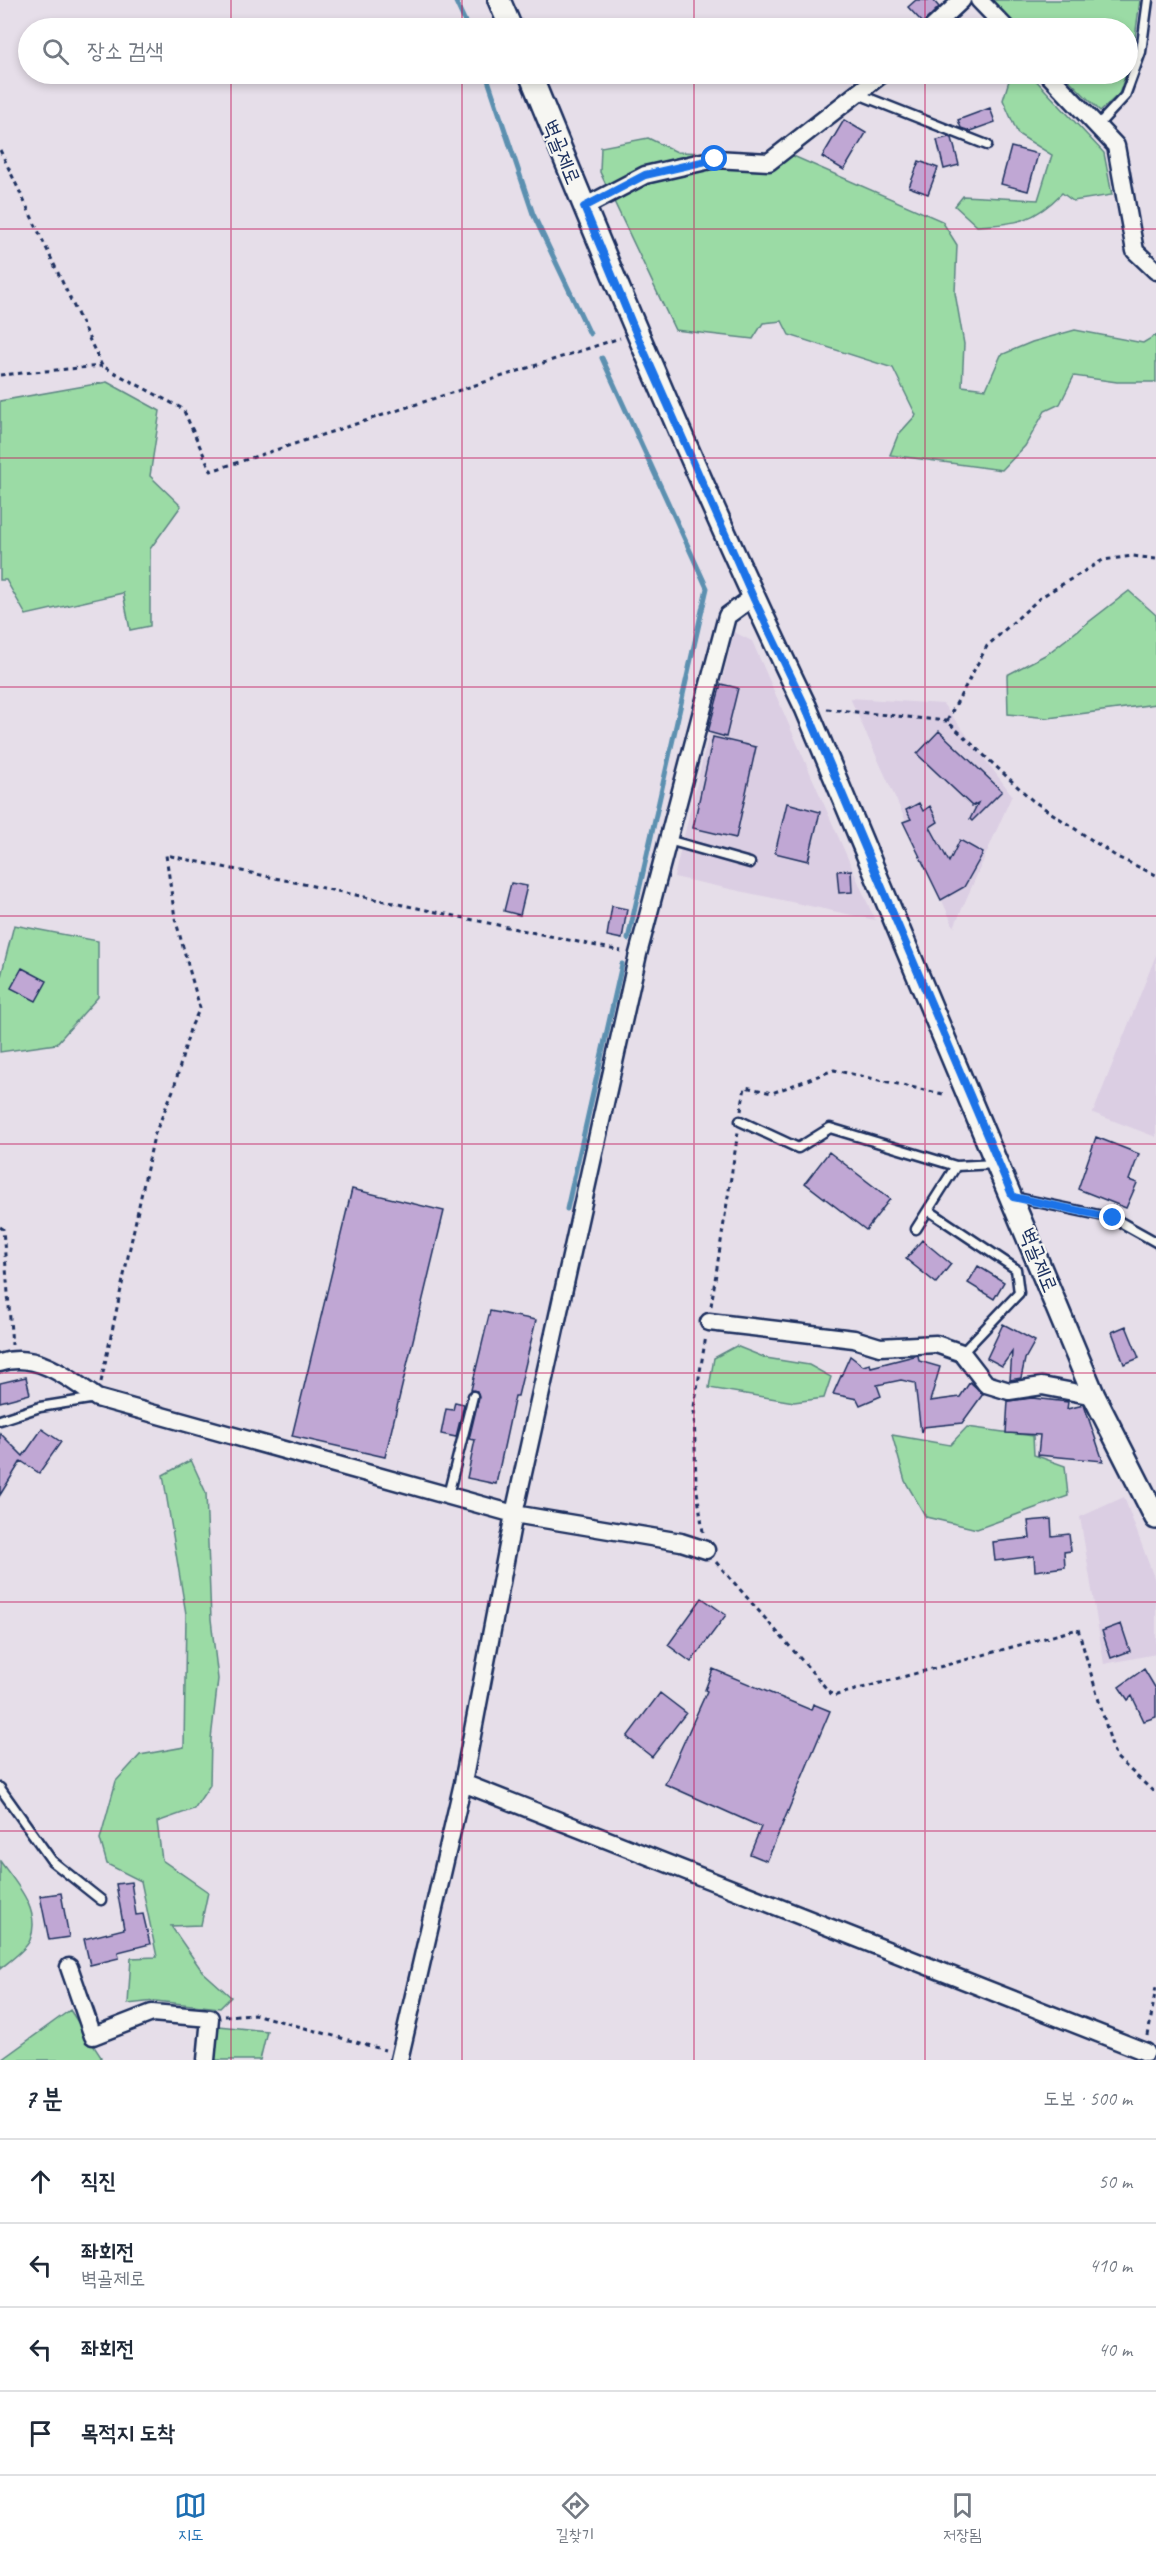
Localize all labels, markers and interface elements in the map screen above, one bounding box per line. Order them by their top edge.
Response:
search box [18,18,1138,84]
icon: search [39,35,72,68]
text: 장소 검색 [87,37,163,65]
street label: 벽골제로 [537,116,587,188]
route start [701,145,727,171]
route end [1099,1204,1125,1230]
street label: 벽골제로 [1014,1224,1064,1296]
text: 7 분 [24,2082,63,2115]
text: 도보 · 500 m [1043,2086,1132,2111]
icon: ahead [24,2165,57,2198]
text: 직진 [81,2167,116,2195]
text: 50 m [1098,2169,1132,2194]
text: 좌회전 [81,2238,134,2266]
icon: left [24,2249,57,2282]
text: 410 m [1089,2253,1132,2278]
text: 벽골제로 [81,2266,145,2291]
icon: left [24,2333,57,2366]
text: 좌회전 [81,2335,134,2363]
text: 40 m [1098,2337,1132,2362]
icon: arrive [24,2417,57,2450]
text: 목적지 도착 [81,2419,175,2447]
tab: 지도 [174,2489,207,2545]
tab: 길찾기 [556,2489,594,2545]
tab: 저장됨 [943,2489,982,2545]

